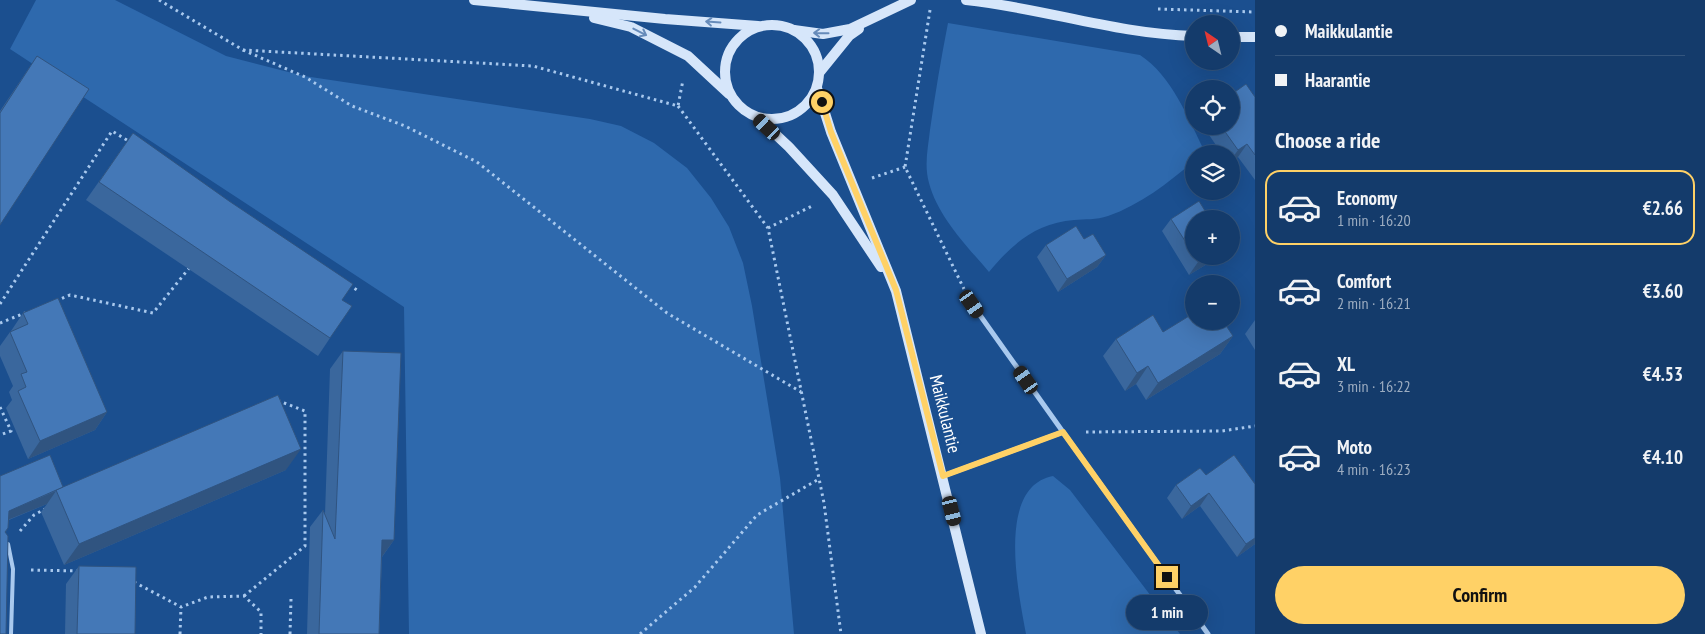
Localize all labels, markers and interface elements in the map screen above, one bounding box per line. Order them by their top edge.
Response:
north arrow [1185,15,1240,70]
map controls [1185,15,1240,330]
one-way arrow [705,18,721,27]
text: Maikkulantie [1305,19,1393,43]
one-way arrow [633,27,648,37]
one-way arrow [814,28,830,37]
text: Haarantie [1305,68,1371,92]
button: locate [1185,80,1240,135]
route start [811,91,833,113]
car [750,111,783,143]
text: Choose a ride [1275,126,1380,154]
button: layers [1185,145,1240,200]
icon: car [1277,185,1322,230]
text: Economy [1337,186,1397,210]
text: €2.66 [1643,196,1683,220]
button: + [1185,210,1240,265]
text: 1 min · 16:20 [1337,210,1411,230]
icon: car [1277,268,1322,313]
text: Comfort [1337,269,1391,293]
button: − [1185,275,1240,330]
text: €3.60 [1643,279,1683,303]
car [957,287,986,321]
text: 2 min · 16:21 [1337,293,1411,313]
icon: car [1277,351,1322,396]
text: XL [1337,352,1355,376]
text: €4.53 [1643,362,1683,386]
car [1011,363,1040,397]
street label: Maikkulantie [925,372,966,455]
text: 3 min · 16:22 [1337,376,1411,396]
icon: car [1277,434,1322,479]
text: Moto [1337,435,1372,459]
text: €4.10 [1643,445,1683,469]
text: 4 min · 16:23 [1337,459,1411,479]
car [941,495,962,527]
route end [1156,566,1178,588]
button: Confirm [1275,566,1685,624]
callout: 1 min [1126,594,1208,630]
text: 1 min [1151,602,1183,622]

